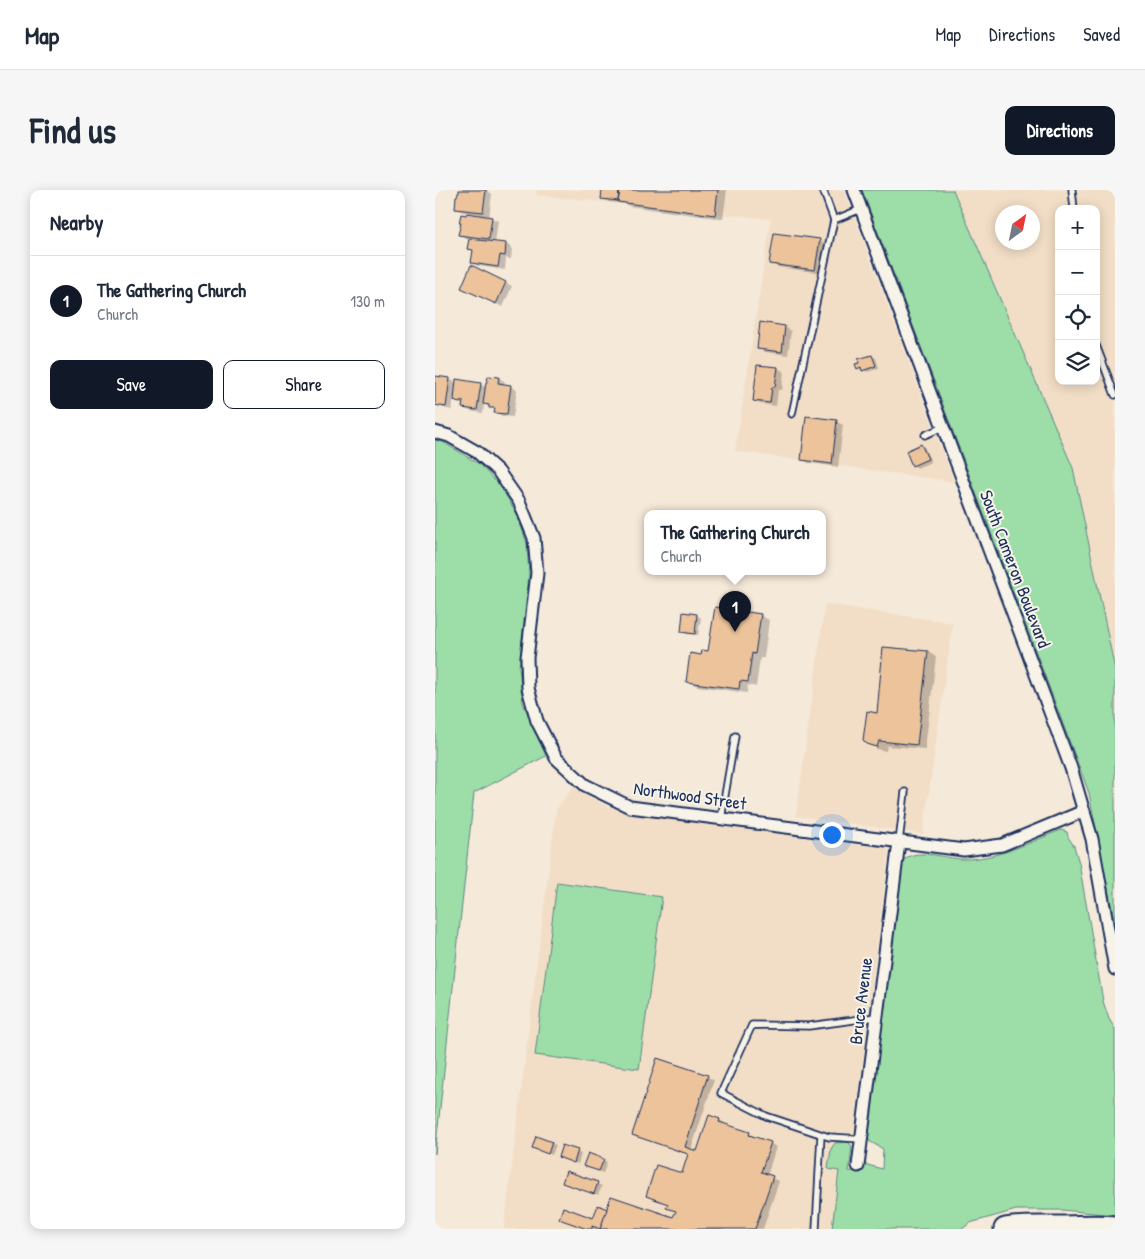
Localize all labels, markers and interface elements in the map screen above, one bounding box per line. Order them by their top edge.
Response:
text: Map [25,19,59,51]
text: Map [936,22,961,47]
text: Directions [989,22,1055,47]
text: Saved [1083,22,1120,47]
button: Directions [1005,106,1115,155]
text: Find us [30,107,116,154]
north arrow [995,205,1040,250]
map controls [1055,205,1100,385]
button: + [1055,205,1100,250]
text: Nearby [50,208,103,237]
button: − [1055,250,1100,295]
text: The Gathering Church [97,277,246,303]
text: 1 [63,290,69,312]
text: 130 m [350,290,385,312]
button: locate [1055,295,1100,340]
text: Church [97,303,138,325]
button: layers [1055,340,1100,385]
button: Save [50,360,213,409]
button: Share [223,360,385,409]
street label: South Cameron Boulevard [974,486,1057,651]
popup [644,510,826,575]
text: The Gathering Church [660,519,810,545]
text: Church [660,545,701,567]
pin: 1 [719,591,751,632]
street label: Northwood Street [632,775,749,816]
your location [819,822,845,848]
street label: Bruce Avenue [843,956,878,1046]

